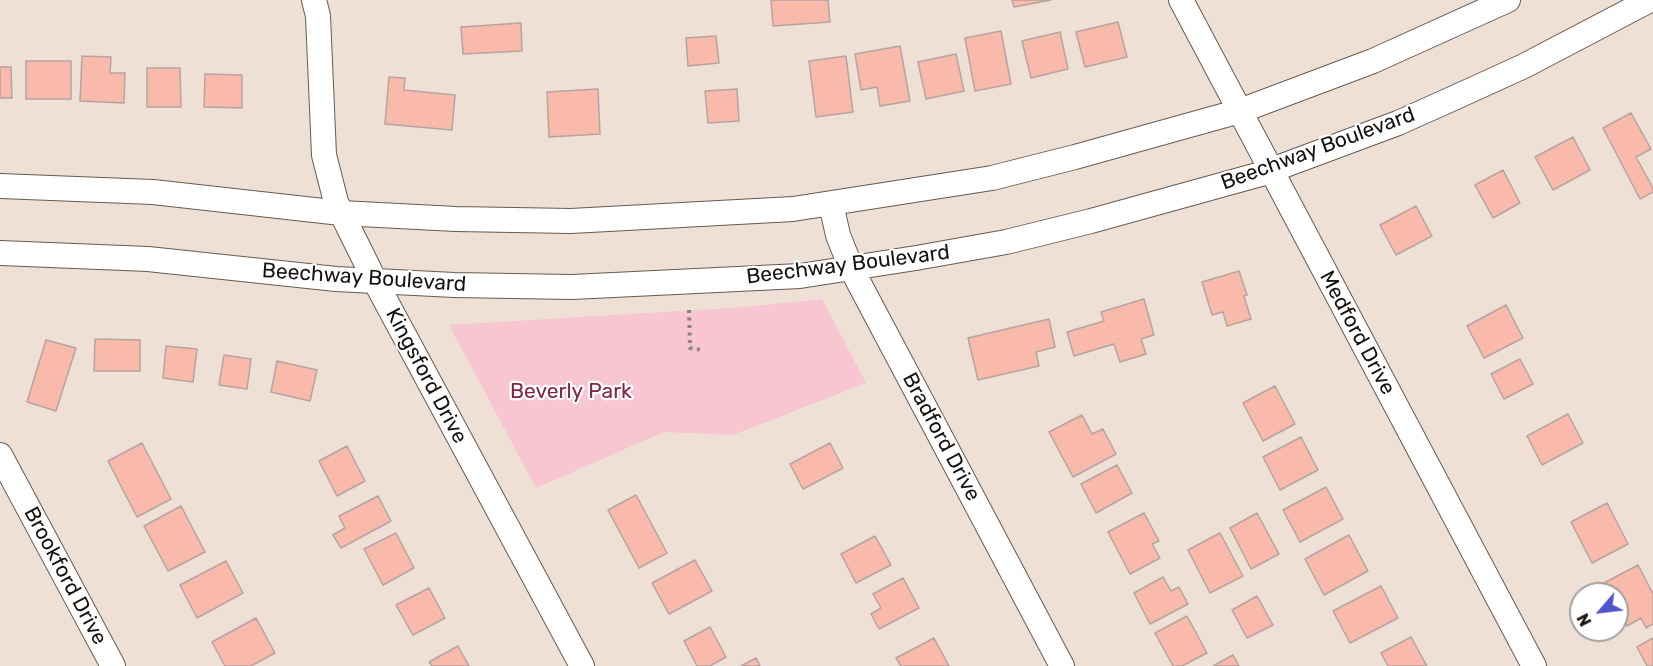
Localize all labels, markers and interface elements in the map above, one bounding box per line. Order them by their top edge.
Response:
street label: Beechway Boulevard [1218,102,1418,196]
street label: Beechway Boulevard [745,240,951,290]
street label: Beechway Boulevard [261,258,467,298]
street label: Medford Drive [1314,267,1400,399]
street label: Kingsford Drive [380,304,472,448]
street label: Bradford Drive [897,368,985,506]
park label: Beverly Park [510,379,632,405]
street label: Brookford Drive [18,503,112,649]
north arrow [1569,582,1629,642]
text: N [1573,610,1596,629]

